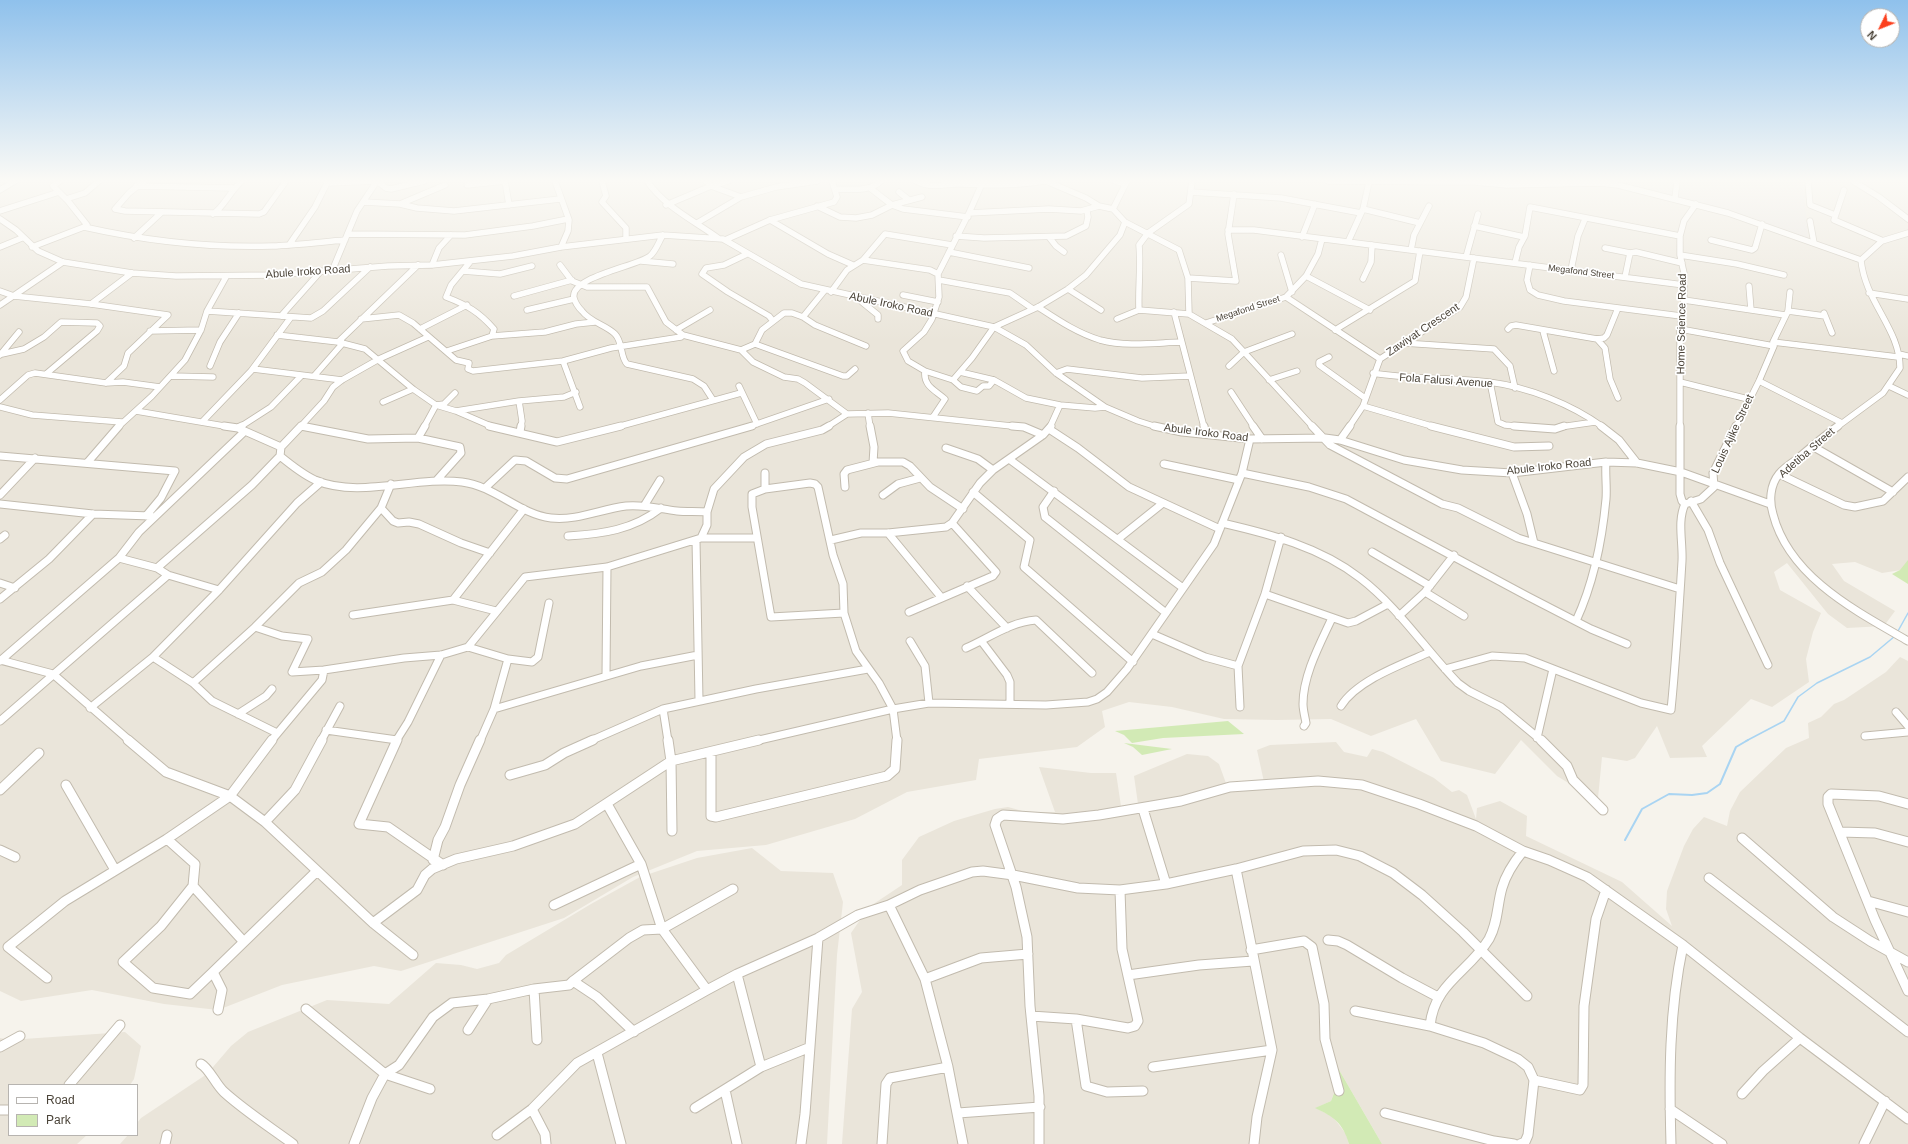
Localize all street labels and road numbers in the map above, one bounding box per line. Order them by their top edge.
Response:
street label: Abule Iroko Road [265,262,351,282]
street label: Megafond Street [1547,263,1615,281]
street label: Home Science Road [1675,273,1689,375]
street label: Abule Iroko Road [848,290,934,320]
street label: Megafond Street [1215,294,1281,324]
street label: Zawiyat Crescent [1384,301,1462,359]
street label: Fola Falusi Avenue [1399,371,1493,391]
street label: Louis Ajike Street [1709,392,1757,476]
street label: Abule Iroko Road [1163,421,1249,445]
street label: Adetiba Street [1776,425,1838,481]
street label: Abule Iroko Road [1506,456,1592,478]

